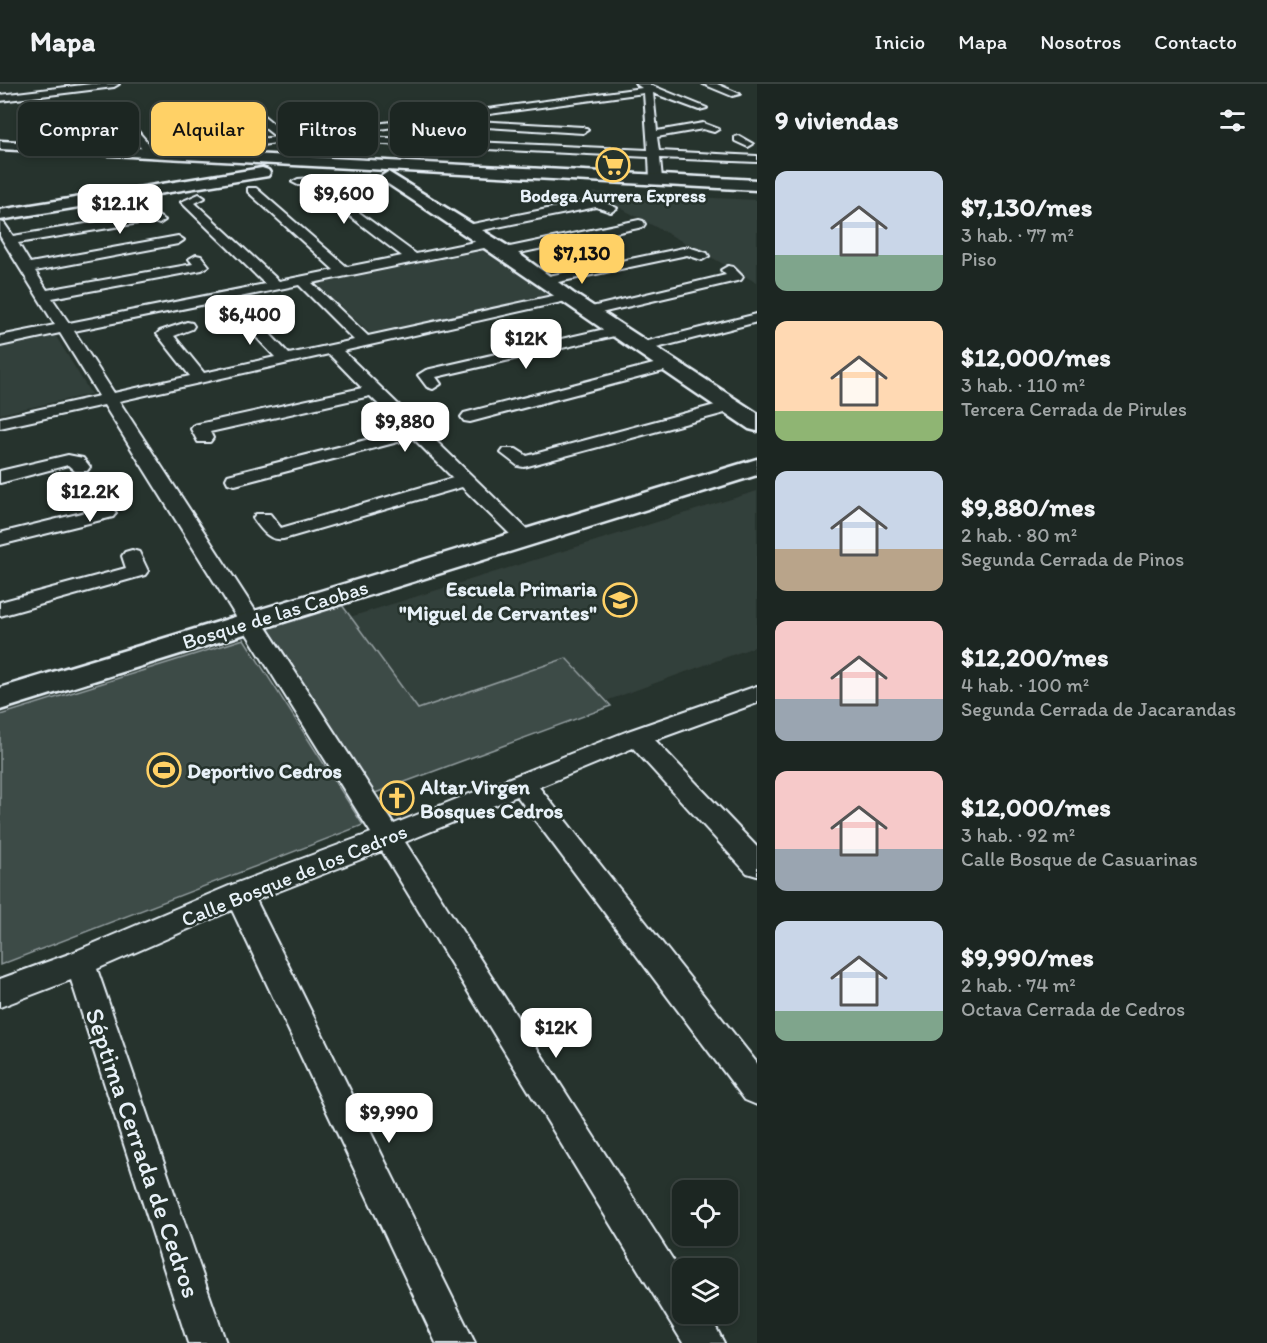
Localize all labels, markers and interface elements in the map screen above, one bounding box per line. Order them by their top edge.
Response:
text: Mapa [30,24,95,58]
text: Inicio [875,29,925,54]
text: Mapa [958,29,1007,54]
text: Nosotros [1040,29,1121,54]
text: Contacto [1154,29,1237,54]
chip: Comprar [18,102,139,156]
chip: Alquilar [151,102,266,156]
chip: Filtros [278,102,378,156]
chip: Nuevo [390,102,488,156]
text: 9 viviendas [775,104,899,136]
icon: filters [1216,104,1249,137]
supermarket icon: Bodega Aurrera Express [595,147,631,183]
pin: $9,600 [295,174,393,225]
text: $9,600 [314,181,374,205]
pin: $12.1K [71,184,169,235]
place label: Bodega Aurrera Express [520,185,706,207]
text: $12.1K [92,191,148,215]
text: $7,130/mes [961,191,1092,223]
icon: home [823,195,895,267]
text: 3 hab. · 77 m² [961,223,1074,247]
pin: $7,130 [533,234,631,285]
text: $7,130 [553,241,611,265]
text: Piso [961,247,997,271]
pin: $6,400 [201,295,299,346]
text: $6,400 [219,302,281,326]
pin: $12K [490,319,562,370]
text: $12K [505,326,547,350]
text: $12,000/mes [961,341,1111,373]
icon: home [823,345,895,417]
text: 3 hab. · 110 m² [961,373,1085,397]
text: Tercera Cerrada de Pirules [961,397,1187,421]
pin: $9,880 [356,402,454,453]
text: $9,880 [375,409,435,433]
pin: $12.2K [41,472,139,523]
text: $12.2K [61,479,119,503]
text: $9,880/mes [961,491,1095,523]
icon: home [823,495,895,567]
text: 2 hab. · 80 m² [961,523,1077,547]
text: Segunda Cerrada de Pinos [961,547,1184,571]
street label: Bosque de las Caobas [179,574,371,654]
place label: Escuela Primaria "Miguel de Cervantes" [399,576,598,626]
school or university icon: Escuela Primaria "Miguel de Cervantes" [602,582,638,618]
text: $12,200/mes [961,641,1109,673]
icon: home [823,645,895,717]
text: 4 hab. · 100 m² [961,673,1089,697]
text: Segunda Cerrada de Jacarandas [961,697,1236,721]
sports icon: Deportivo Cedros [146,752,182,788]
place label: Deportivo Cedros [187,758,342,784]
place label: Altar Virgen Bosques Cedros [419,774,563,824]
church icon: Altar Virgen Bosques Cedros [379,780,415,816]
text: $12,000/mes [961,791,1111,823]
icon: home [823,795,895,867]
street label: Calle Bosque de los Cedros [177,818,411,932]
text: 3 hab. · 92 m² [961,823,1075,847]
text: Calle Bosque de Casuarinas [961,847,1198,871]
text: $9,990/mes [961,941,1094,973]
icon: home [823,945,895,1017]
text: 2 hab. · 74 m² [961,973,1076,997]
text: Octava Cerrada de Cedros [961,997,1185,1021]
street label: Séptima Cerrada de Cedros [78,1004,208,1302]
pin: $12K [520,1008,592,1059]
text: $12K [535,1015,577,1039]
pin: $9,990 [340,1093,438,1144]
text: $9,990 [360,1100,418,1124]
map controls [672,1180,738,1324]
button: locate [672,1180,738,1246]
button: layers [672,1258,738,1324]

